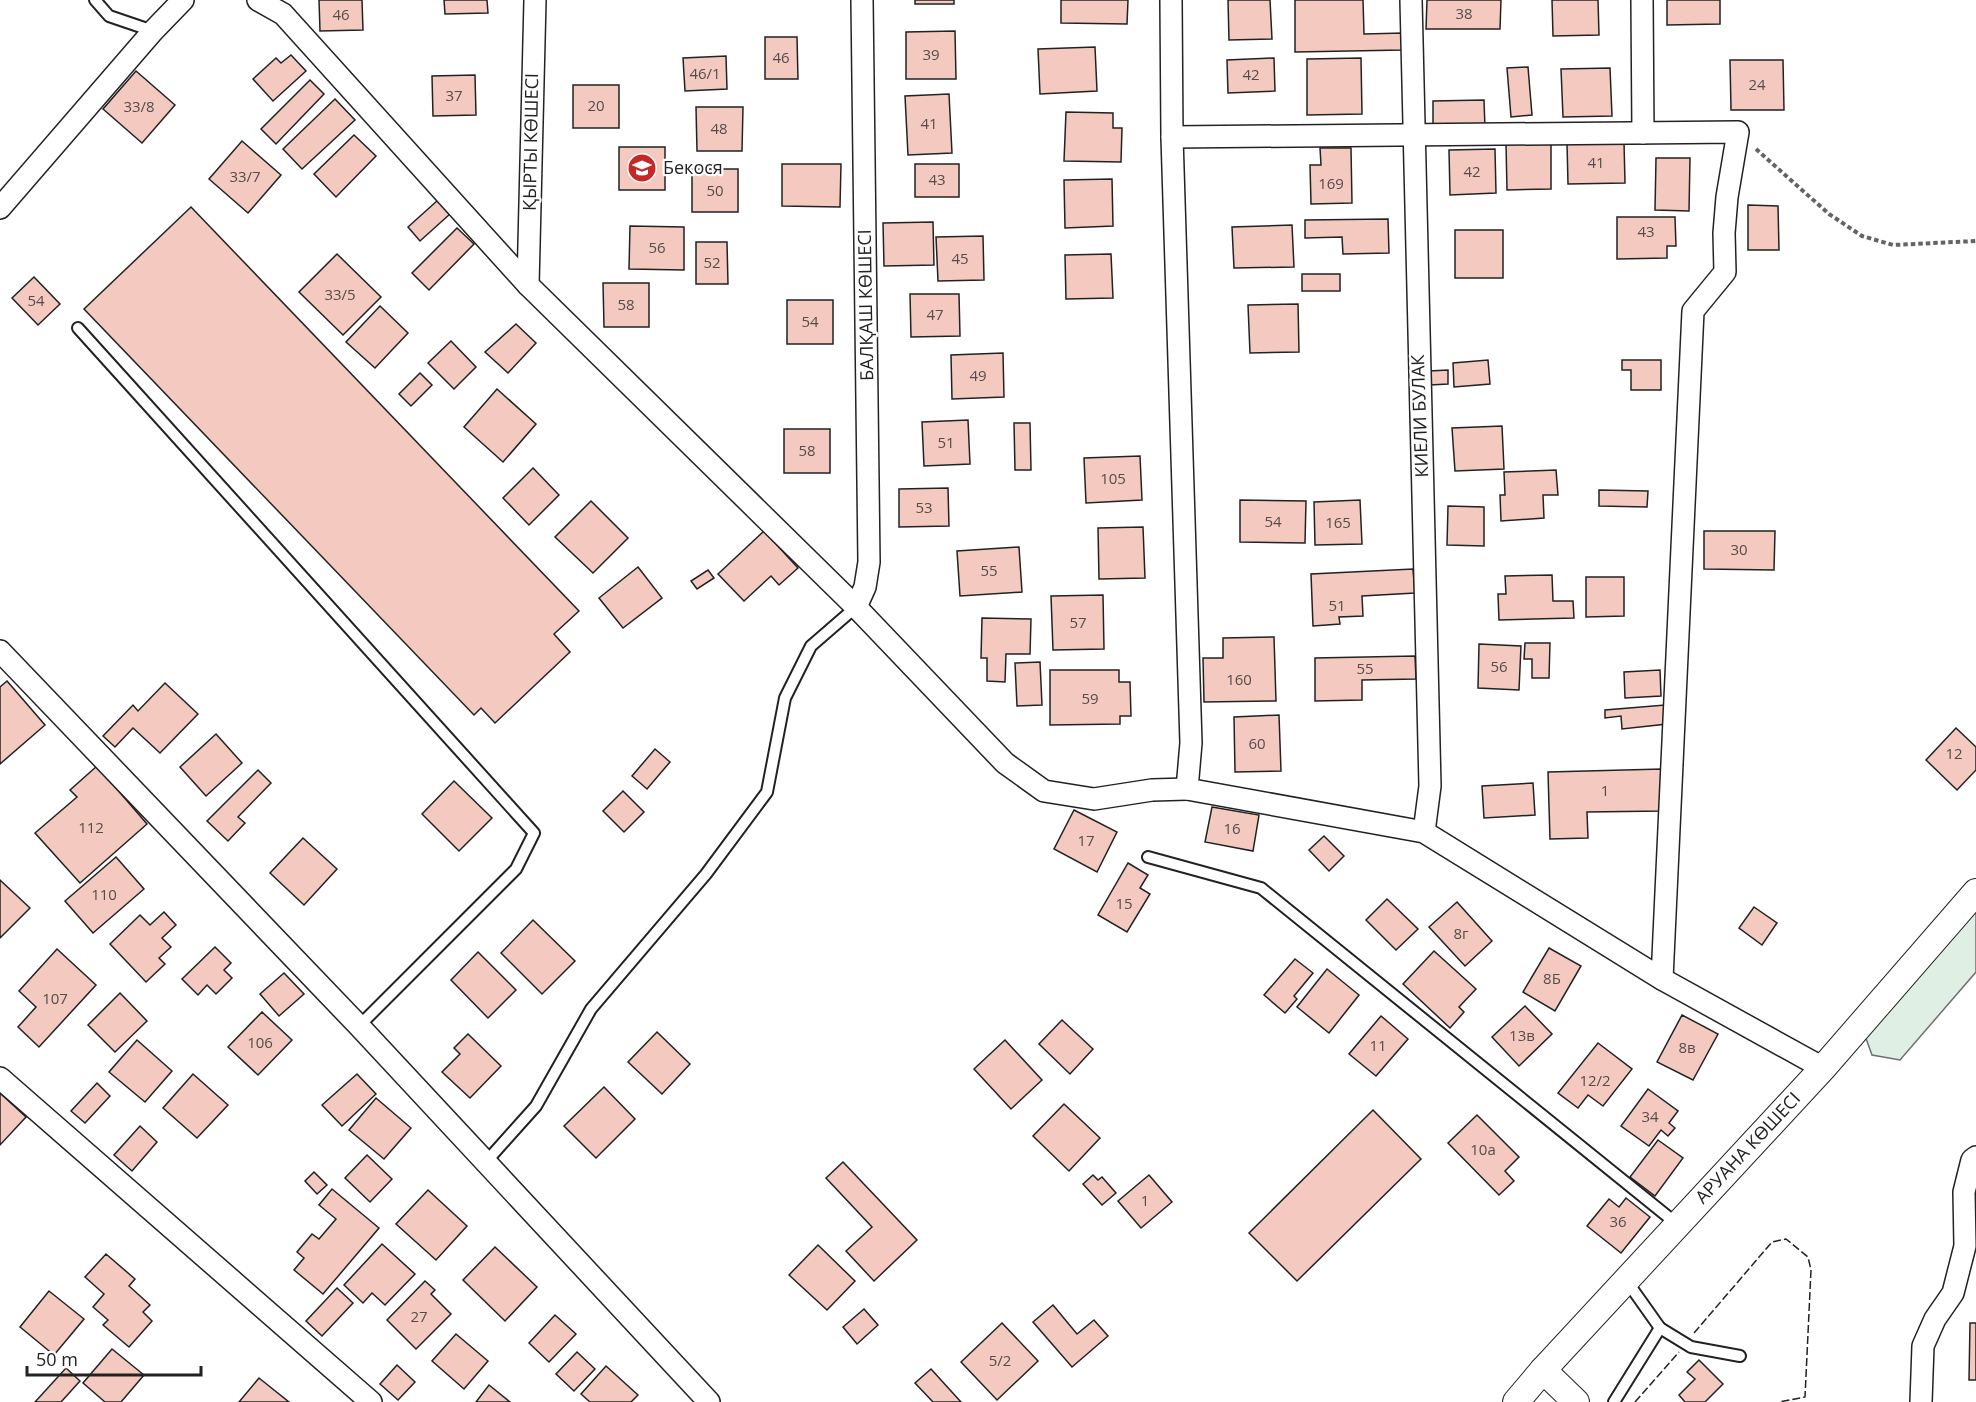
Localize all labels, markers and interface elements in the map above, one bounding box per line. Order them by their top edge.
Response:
house number: 38 [1455,3,1473,23]
house number: 46 [332,4,350,24]
house number: 39 [922,44,940,64]
house number: 46 [772,47,790,67]
house number: 46/1 [689,63,721,83]
house number: 42 [1242,64,1260,84]
street label: ҚЫРТЫ КӨШЕСІ [517,73,543,211]
house number: 24 [1748,74,1766,94]
house number: 37 [445,85,463,105]
house number: 20 [587,95,605,115]
house number: 33/8 [123,96,155,116]
house number: 41 [920,113,938,133]
house number: 48 [710,118,728,138]
school or university icon: Бекося [626,152,658,184]
house number: 41 [1587,152,1605,172]
place label: Бекося [663,155,723,179]
house number: 42 [1463,161,1481,181]
house number: 33/7 [229,166,261,186]
house number: 43 [928,169,946,189]
house number: 169 [1318,173,1344,193]
house number: 50 [706,180,724,200]
house number: 43 [1637,221,1655,241]
street label: БАЛҚАШ КӨШЕСІ [852,229,878,381]
house number: 56 [648,237,666,257]
house number: 45 [951,248,969,268]
house number: 52 [703,252,721,272]
house number: 33/5 [324,284,356,304]
house number: 54 [27,290,45,310]
house number: 58 [617,294,635,314]
house number: 47 [926,304,944,324]
house number: 54 [801,311,819,331]
street label: КИЕЛИ БУЛАК [1405,354,1433,478]
house number: 49 [969,365,987,385]
house number: 51 [937,432,955,452]
house number: 58 [798,440,816,460]
house number: 105 [1100,468,1126,488]
house number: 53 [915,497,933,517]
house number: 54 [1264,511,1282,531]
house number: 165 [1325,512,1351,532]
house number: 30 [1730,539,1748,559]
house number: 55 [980,560,998,580]
house number: 51 [1328,595,1346,615]
house number: 57 [1069,612,1087,632]
house number: 56 [1490,656,1508,676]
house number: 55 [1356,658,1374,678]
house number: 160 [1226,669,1252,689]
house number: 59 [1081,688,1099,708]
house number: 60 [1248,733,1266,753]
house number: 12 [1945,743,1963,763]
house number: 1 [1601,780,1609,800]
house number: 112 [78,817,104,837]
house number: 16 [1223,818,1241,838]
house number: 17 [1077,830,1095,850]
house number: 110 [91,884,117,904]
house number: 15 [1115,893,1133,913]
house number: 8г [1453,923,1469,943]
house number: 8Б [1543,968,1561,988]
house number: 107 [42,988,68,1008]
house number: 13в [1509,1025,1535,1045]
house number: 106 [247,1032,273,1052]
house number: 11 [1369,1035,1387,1055]
house number: 8в [1678,1037,1696,1057]
house number: 12/2 [1579,1070,1611,1090]
street label: АРУАНА КӨШЕСІ [1689,1086,1805,1208]
house number: 34 [1641,1106,1659,1126]
house number: 10а [1470,1139,1496,1159]
house number: 1 [1141,1190,1149,1210]
house number: 36 [1609,1211,1627,1231]
house number: 27 [410,1306,428,1326]
scale bar [27,1339,201,1377]
text: 50 m [36,1347,78,1371]
house number: 5/2 [989,1350,1011,1370]

